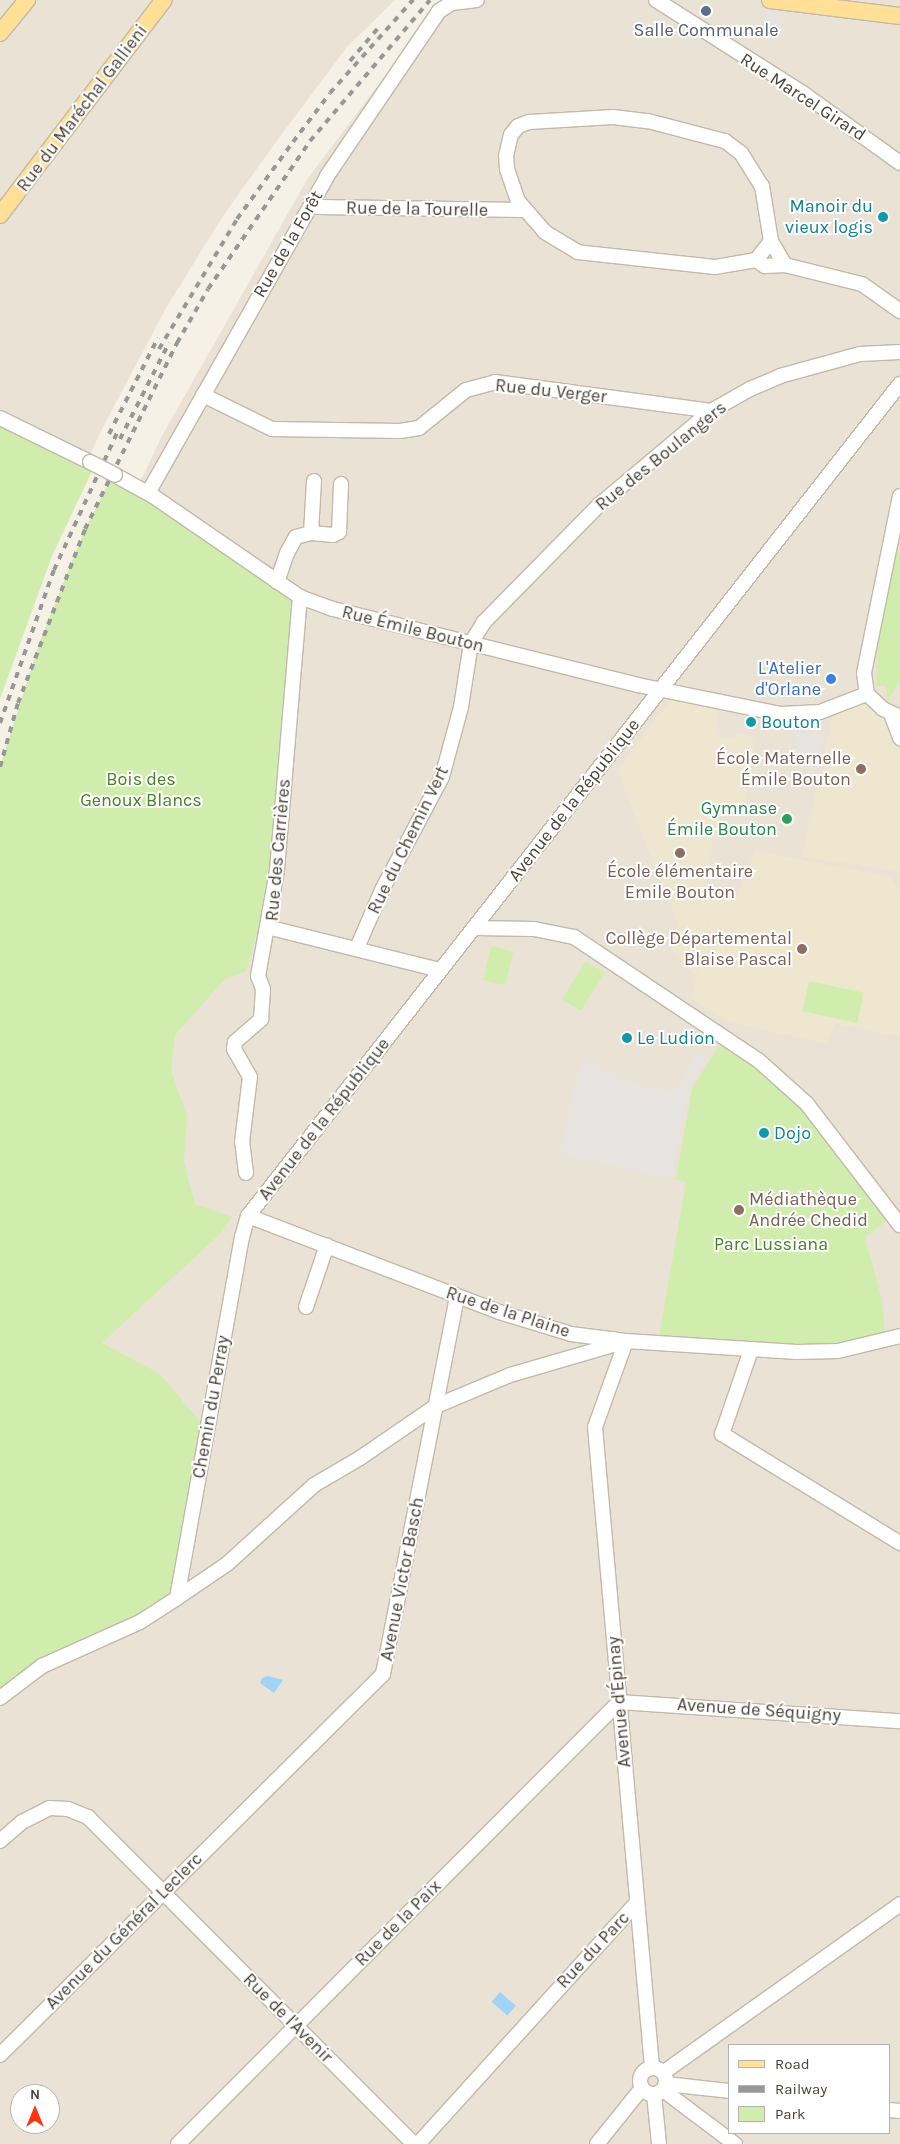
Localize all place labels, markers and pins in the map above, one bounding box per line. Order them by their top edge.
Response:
marker: Salle Communale [700,5,712,17]
place label: Salle Communale [634,19,778,41]
place label: Manoir du vieux logis [785,196,873,238]
marker: Manoir du vieux logis [877,211,889,223]
place label: L'Atelier d'Orlane [755,658,821,701]
marker: L'Atelier d'Orlane [825,673,837,685]
place label: Bouton [761,711,820,733]
marker: Bouton [745,716,757,728]
place label: École Maternelle Émile Bouton [716,748,851,791]
marker: École Maternelle Émile Bouton [855,763,867,775]
place label: Gymnase Émile Bouton [667,798,777,841]
marker: Gymnase Émile Bouton [781,813,793,825]
marker: École élémentaire Emile Bouton [674,847,686,859]
place label: École élémentaire Emile Bouton [607,861,753,904]
place label: Collège Départemental Blaise Pascal [605,928,792,971]
marker: Collège Départemental Blaise Pascal [796,943,808,955]
place label: Le Ludion [637,1027,715,1049]
marker: Le Ludion [621,1032,633,1044]
place label: Dojo [774,1122,811,1144]
marker: Dojo [758,1127,770,1139]
place label: Médiathèque Andrée Chedid [749,1189,868,1232]
marker: Médiathèque Andrée Chedid [733,1204,745,1216]

